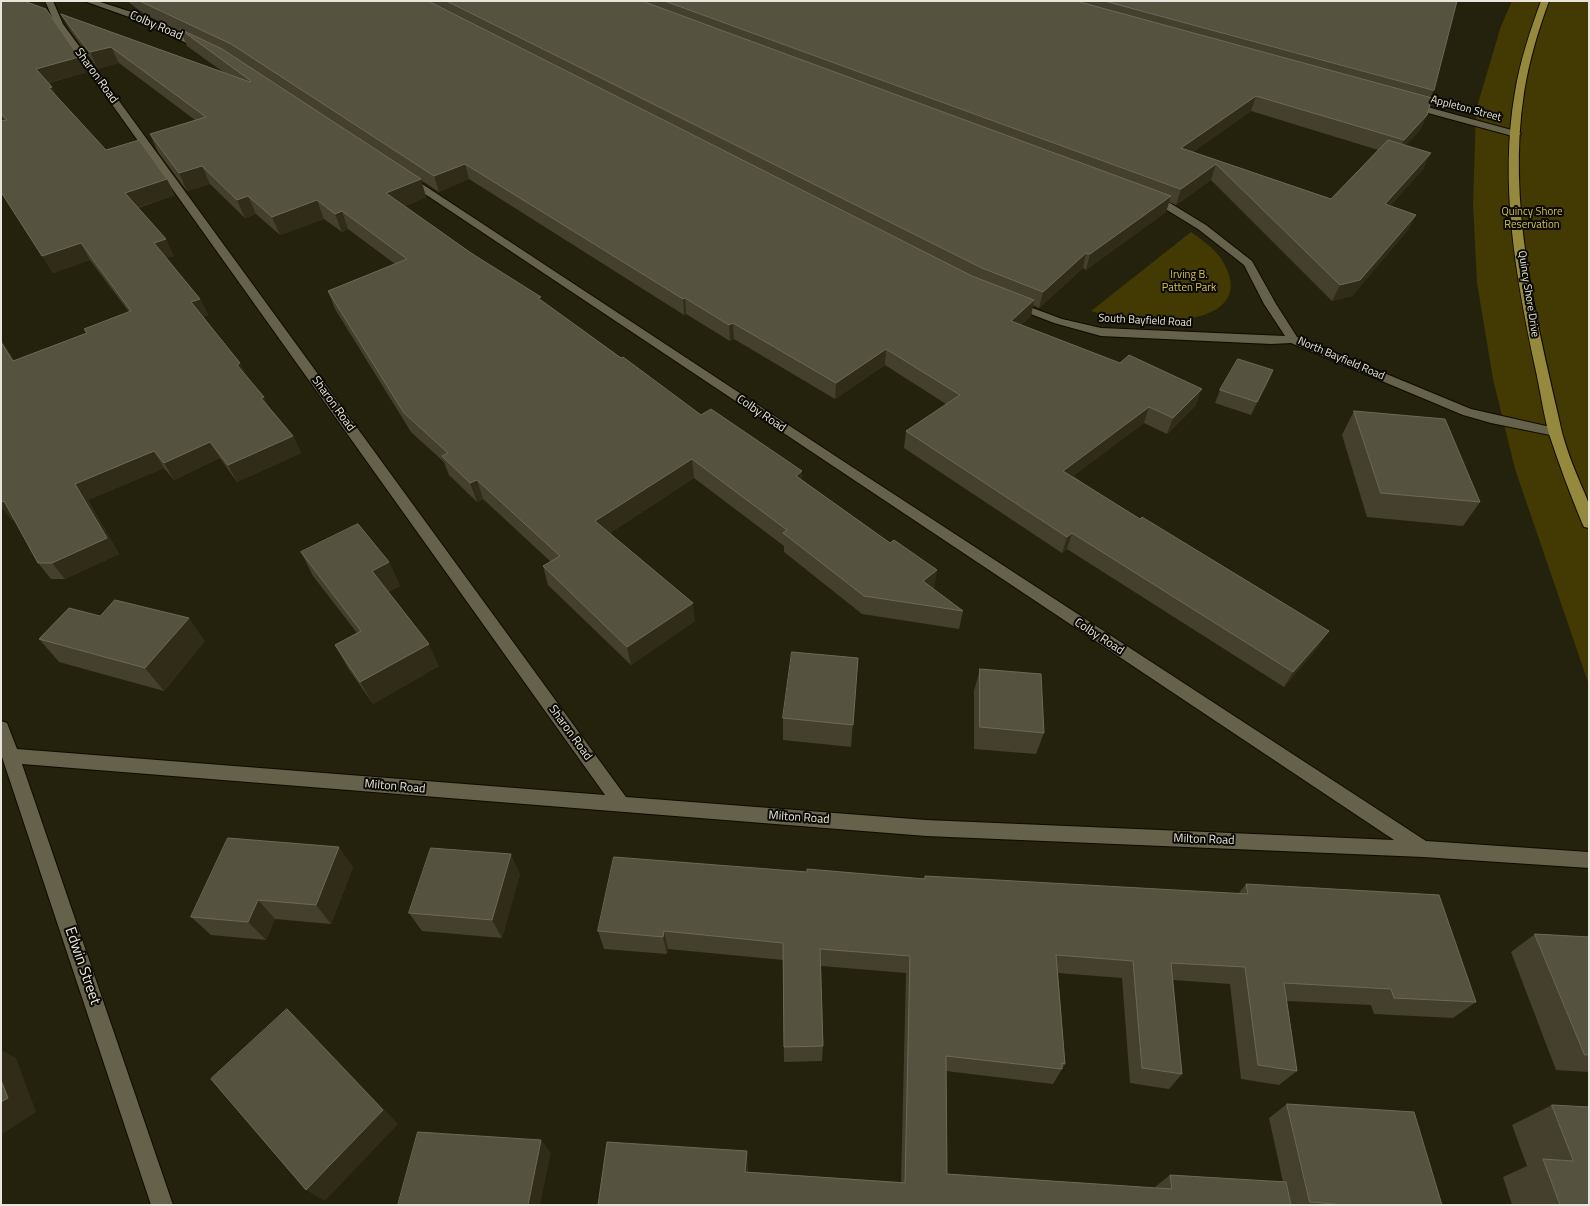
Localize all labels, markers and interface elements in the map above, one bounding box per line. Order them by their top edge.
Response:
street label: Colby Road [127,8,185,44]
street label: Sharon Road [71,46,121,106]
street label: Appleton Street [1429,93,1503,125]
park label: Quincy Shore Reservation [1502,205,1562,231]
street label: Quincy Shore Drive [1515,250,1541,338]
park label: Irving B. Patten Park [1162,268,1216,294]
street label: South Bayfield Road [1098,312,1192,330]
street label: North Bayfield Road [1296,335,1386,383]
street label: Sharon Road [308,374,358,434]
street label: Colby Road [734,392,788,436]
street label: Colby Road [1072,616,1126,658]
street label: Sharon Road [545,703,595,763]
street label: Milton Road [364,777,426,797]
street label: Milton Road [768,809,830,827]
street label: Milton Road [1173,832,1235,848]
street label: Edwin Street [60,925,104,1007]

